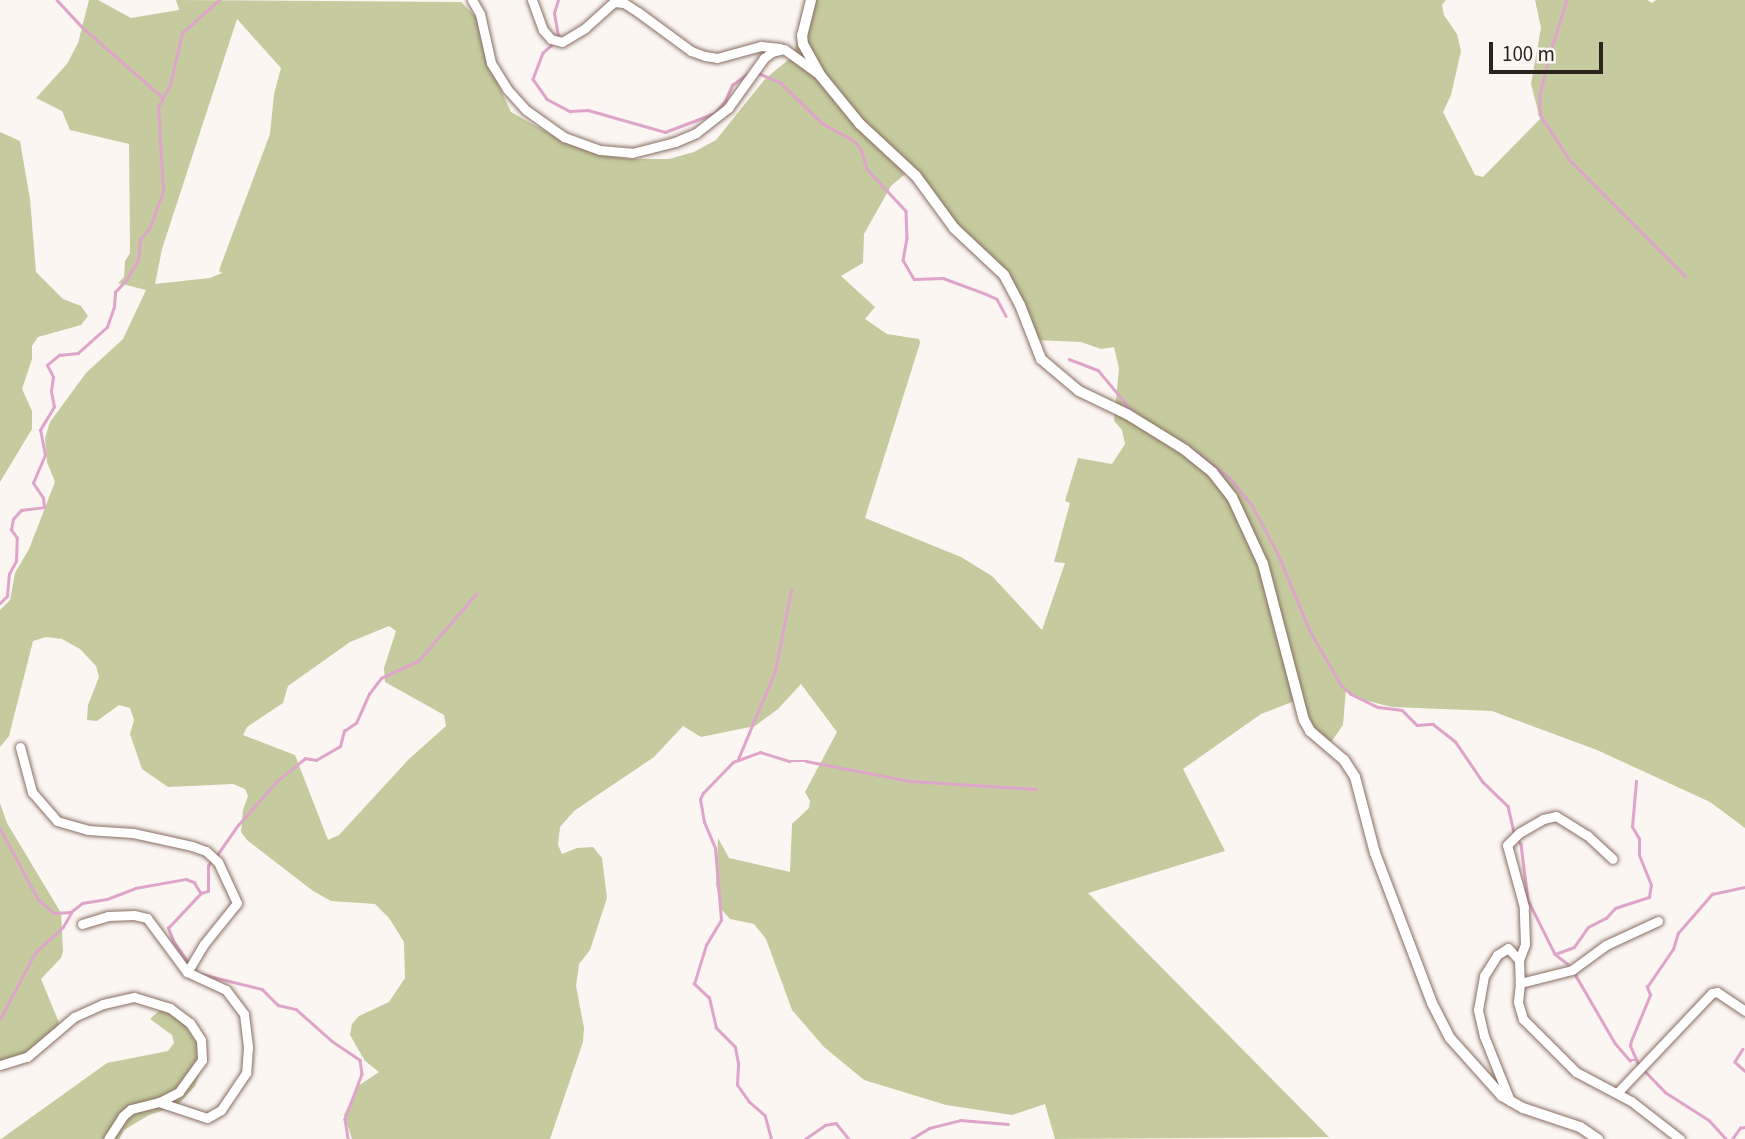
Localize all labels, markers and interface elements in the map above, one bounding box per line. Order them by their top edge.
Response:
scale bar [1493,28,1607,72]
text: 100 m [1502,39,1555,69]

